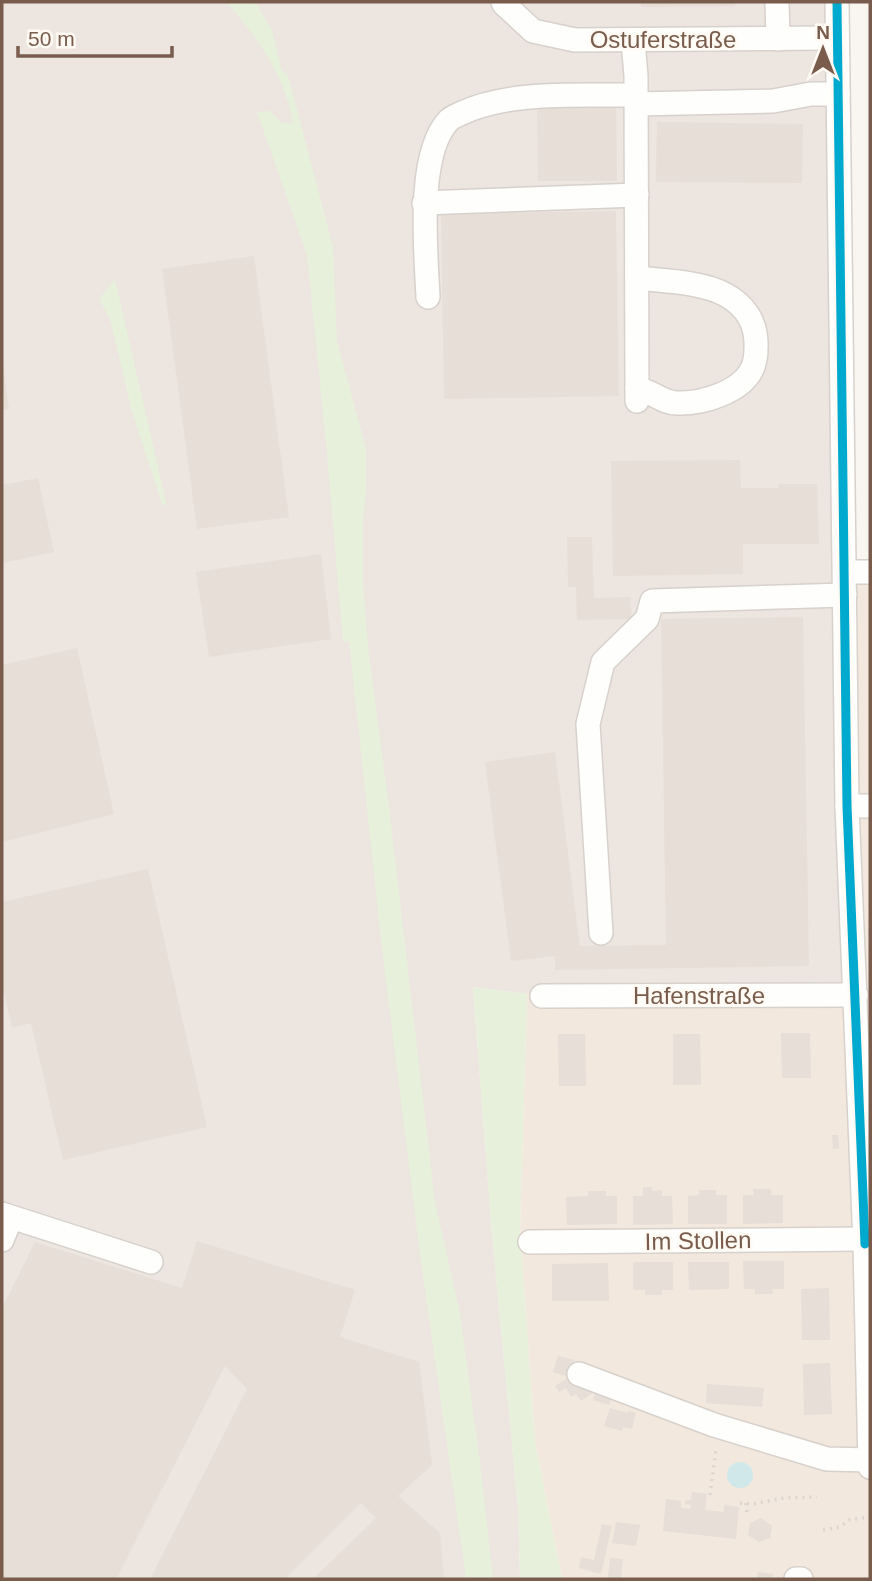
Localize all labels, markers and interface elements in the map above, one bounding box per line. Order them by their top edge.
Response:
scale bar [18,14,172,58]
north arrow [788,14,858,84]
text: N [816,22,830,43]
street label: Ostuferstraße [590,26,736,53]
text: 50 m [28,27,75,50]
street label: Hafenstraße [633,982,765,1009]
street label: Im Stollen [644,1226,752,1255]

